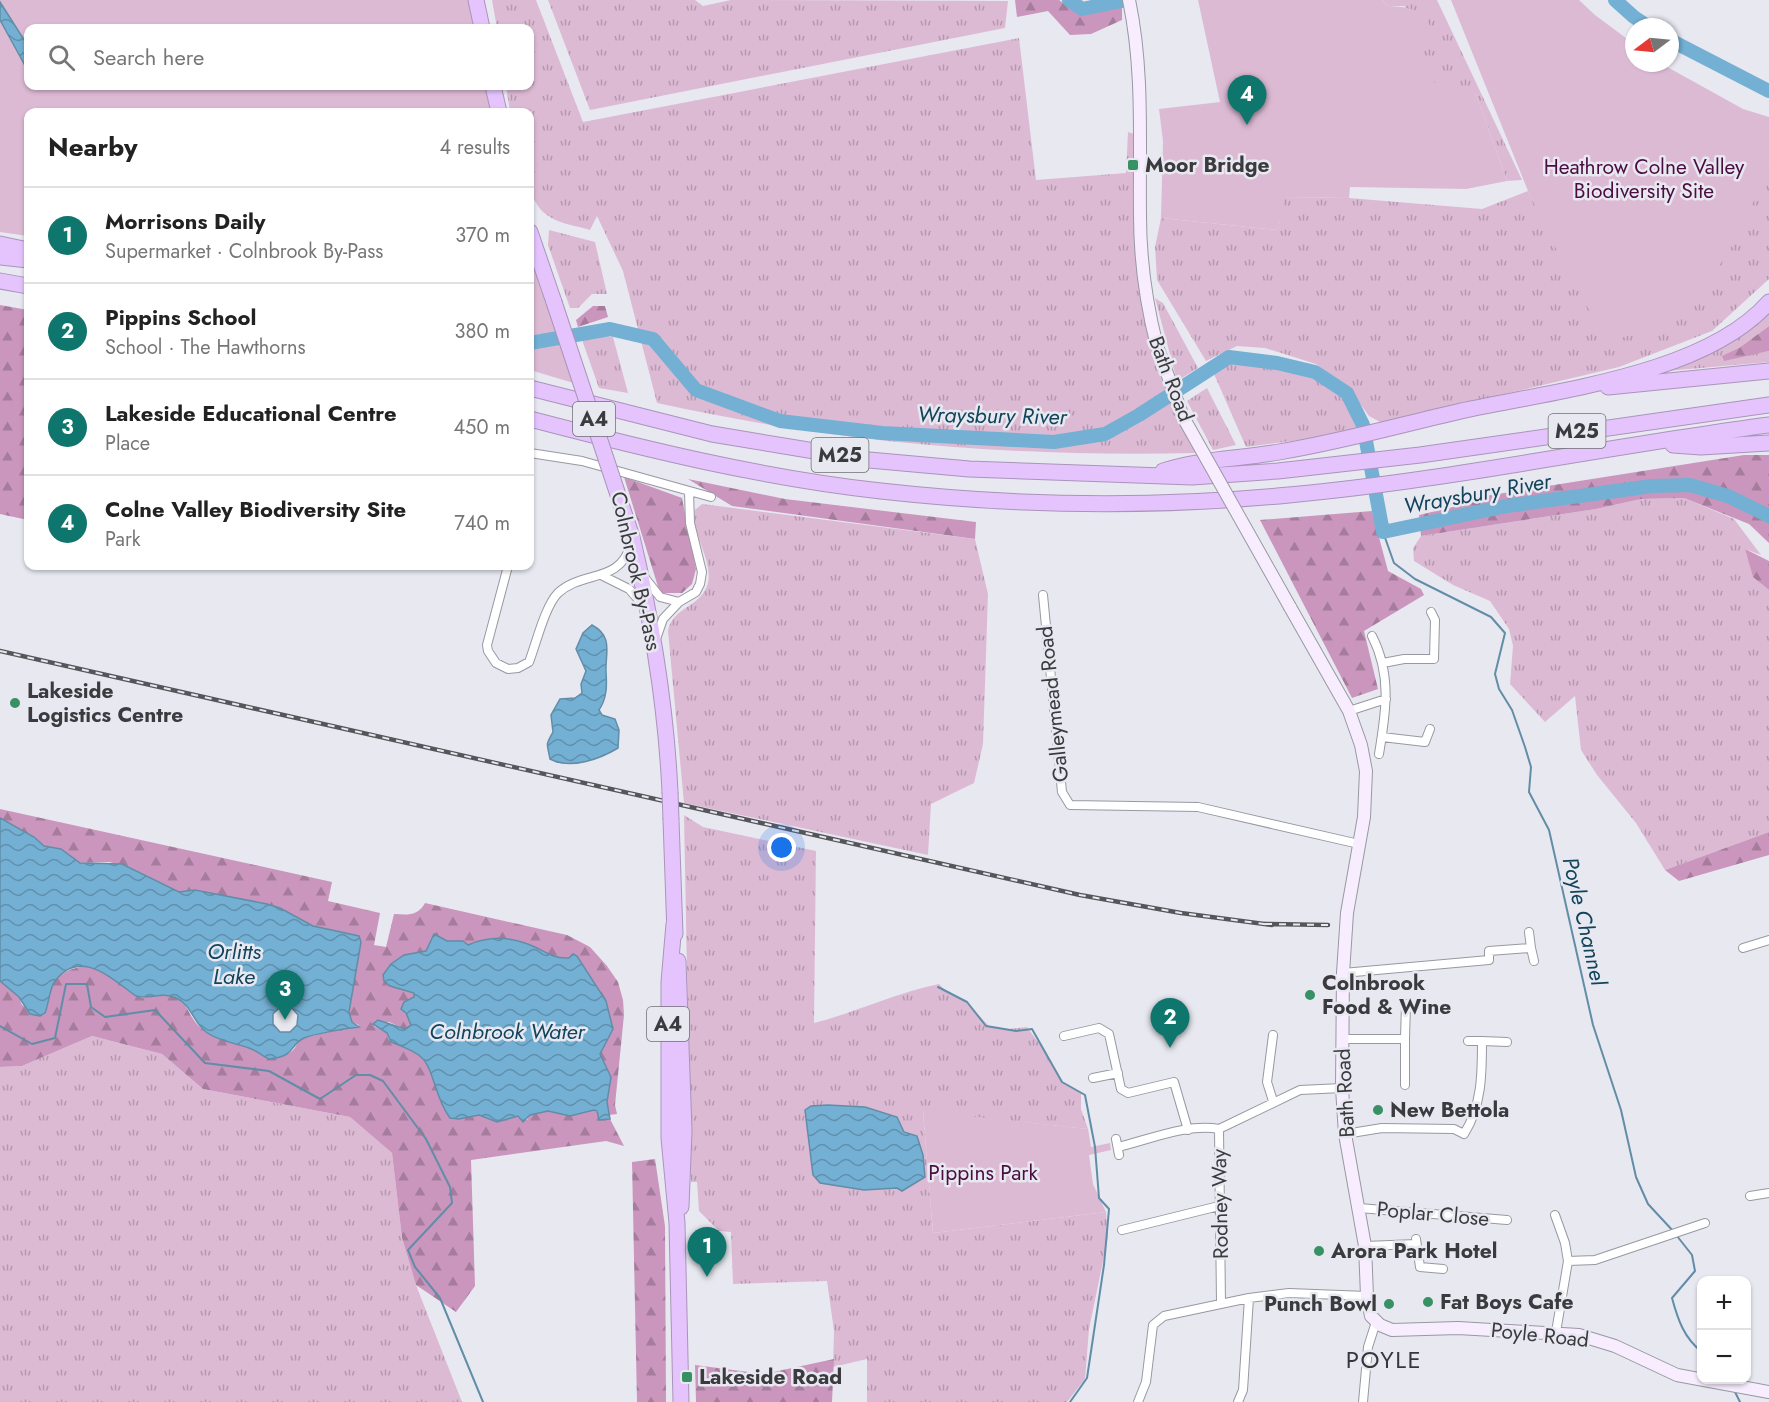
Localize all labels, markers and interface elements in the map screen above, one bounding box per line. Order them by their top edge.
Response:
north arrow [1625,18,1679,72]
search box [24,24,534,90]
icon: search [45,41,78,74]
text: Search here [93,41,204,73]
pin: 4 [1228,76,1266,125]
text: Nearby [48,128,137,166]
text: 4 results [439,133,510,162]
place label: Moor Bridge [1145,150,1270,180]
park label: Heathrow Colne Valley Biodiversity Site [1544,152,1745,206]
marker: Moor Bridge [1126,158,1140,172]
text: Morrisons Daily [105,205,266,237]
text: 1 [62,221,73,250]
text: 370 m [455,221,510,250]
text: Supermarket · Colnbrook By-Pass [105,237,383,266]
text: Pippins School [105,301,256,333]
text: 2 [61,317,74,346]
text: 380 m [455,317,510,346]
street label: Bath Road [1141,332,1201,426]
text: School · The Hawthorns [105,333,306,362]
text: Lakeside Educational Centre [105,397,397,429]
water label: Wraysbury River [917,398,1069,432]
road number: A4 [573,402,615,436]
text: 3 [61,413,74,442]
text: 450 m [453,413,510,442]
road number: M25 [1548,414,1606,448]
text: Place [105,429,150,458]
road number: M25 [812,438,868,472]
water label: Wraysbury River [1401,464,1555,522]
street label: Colnbrook By-Pass [603,489,669,653]
text: Colne Valley Biodiversity Site [105,493,406,525]
text: 4 [61,509,74,538]
text: 740 m [454,509,510,538]
text: Park [105,525,141,554]
street label: Galleymead Road [1030,625,1076,783]
place label: Lakeside Logistics Centre [27,676,183,730]
marker: Lakeside Logistics Centre [8,696,22,710]
your location [767,833,796,862]
water label: Poyle Channel [1555,854,1616,989]
water label: Orlitts Lake [207,935,261,992]
place label: Colnbrook Food & Wine [1322,968,1451,1022]
pin: 3 [266,970,304,1020]
marker: Colnbrook Food & Wine [1303,988,1317,1002]
pin: 2 [1150,998,1190,1048]
road number: A4 [647,1007,689,1041]
water label: Colnbrook Water [429,1015,586,1047]
street label: Bath Road [1328,1048,1362,1138]
place label: New Bettola [1390,1095,1509,1125]
marker: New Bettola [1371,1103,1385,1117]
street label: Rodney Way [1204,1148,1236,1259]
park label: Pippins Park [928,1158,1039,1188]
street label: Poplar Close [1376,1194,1491,1234]
pin: 1 [688,1228,726,1277]
place label: Arora Park Hotel [1330,1236,1498,1266]
marker: Arora Park Hotel [1312,1244,1326,1258]
map controls [1697,1276,1751,1384]
button: + [1697,1276,1751,1330]
place label: Fat Boys Cafe [1440,1287,1573,1317]
place label: Punch Bowl [1264,1289,1377,1319]
marker: Fat Boys Cafe [1421,1295,1435,1309]
marker: Punch Bowl [1382,1297,1396,1311]
street label: Poyle Road [1489,1315,1591,1355]
button: − [1697,1330,1751,1384]
district label: POYLE [1346,1342,1422,1377]
place label: Lakeside Road [699,1362,842,1392]
marker: Lakeside Road [680,1370,694,1384]

